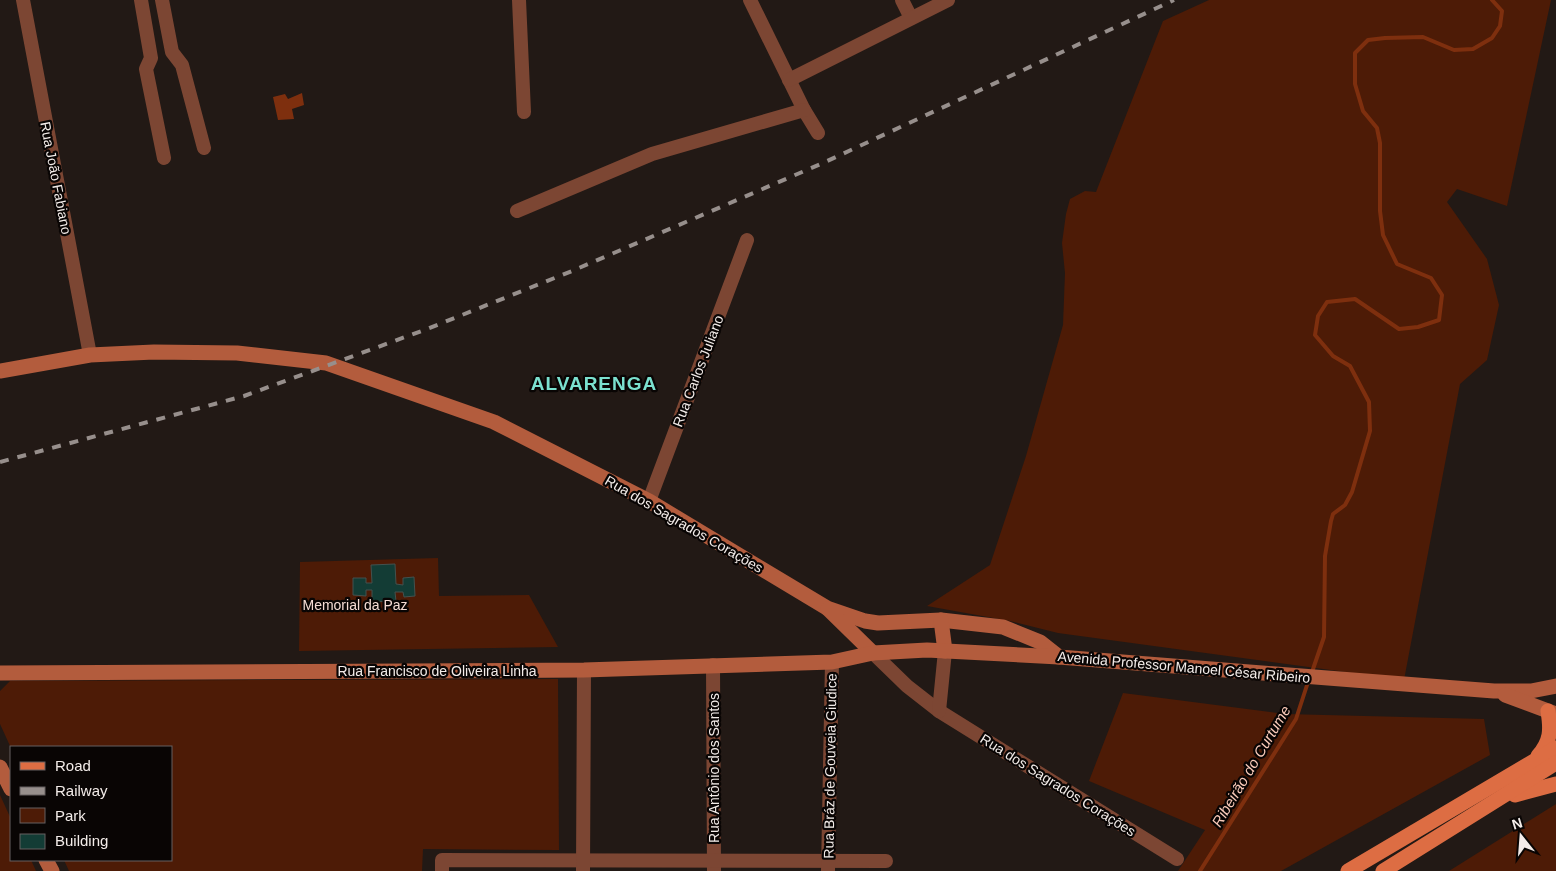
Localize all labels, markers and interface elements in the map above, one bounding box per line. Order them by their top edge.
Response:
street label: Rua João Fabiano [37,120,75,236]
street label: Rua Carlos Juliano [669,313,727,429]
district label: ALVARENGA [531,373,657,394]
street label: Rua dos Sagrados Corações [602,472,766,576]
park label: Memorial da Paz [302,597,408,613]
street label: Avenida Professor Manoel César Ribeiro [1057,648,1311,686]
street label: Rua Francisco de Oliveira Linha [337,663,537,679]
street label: Rua Bráz de Gouveia Giudice [820,673,840,859]
street label: Rua Antônio dos Santos [706,693,722,843]
water label: Ribeirão do Curtume [1208,702,1294,830]
street label: Rua dos Sagrados Corações [978,731,1138,839]
legend [10,746,172,861]
text: Road [55,757,91,774]
text: Railway [55,782,108,799]
text: Park [55,807,86,824]
north arrow [1496,811,1546,861]
text: N [1510,814,1524,833]
text: Building [55,832,108,849]

